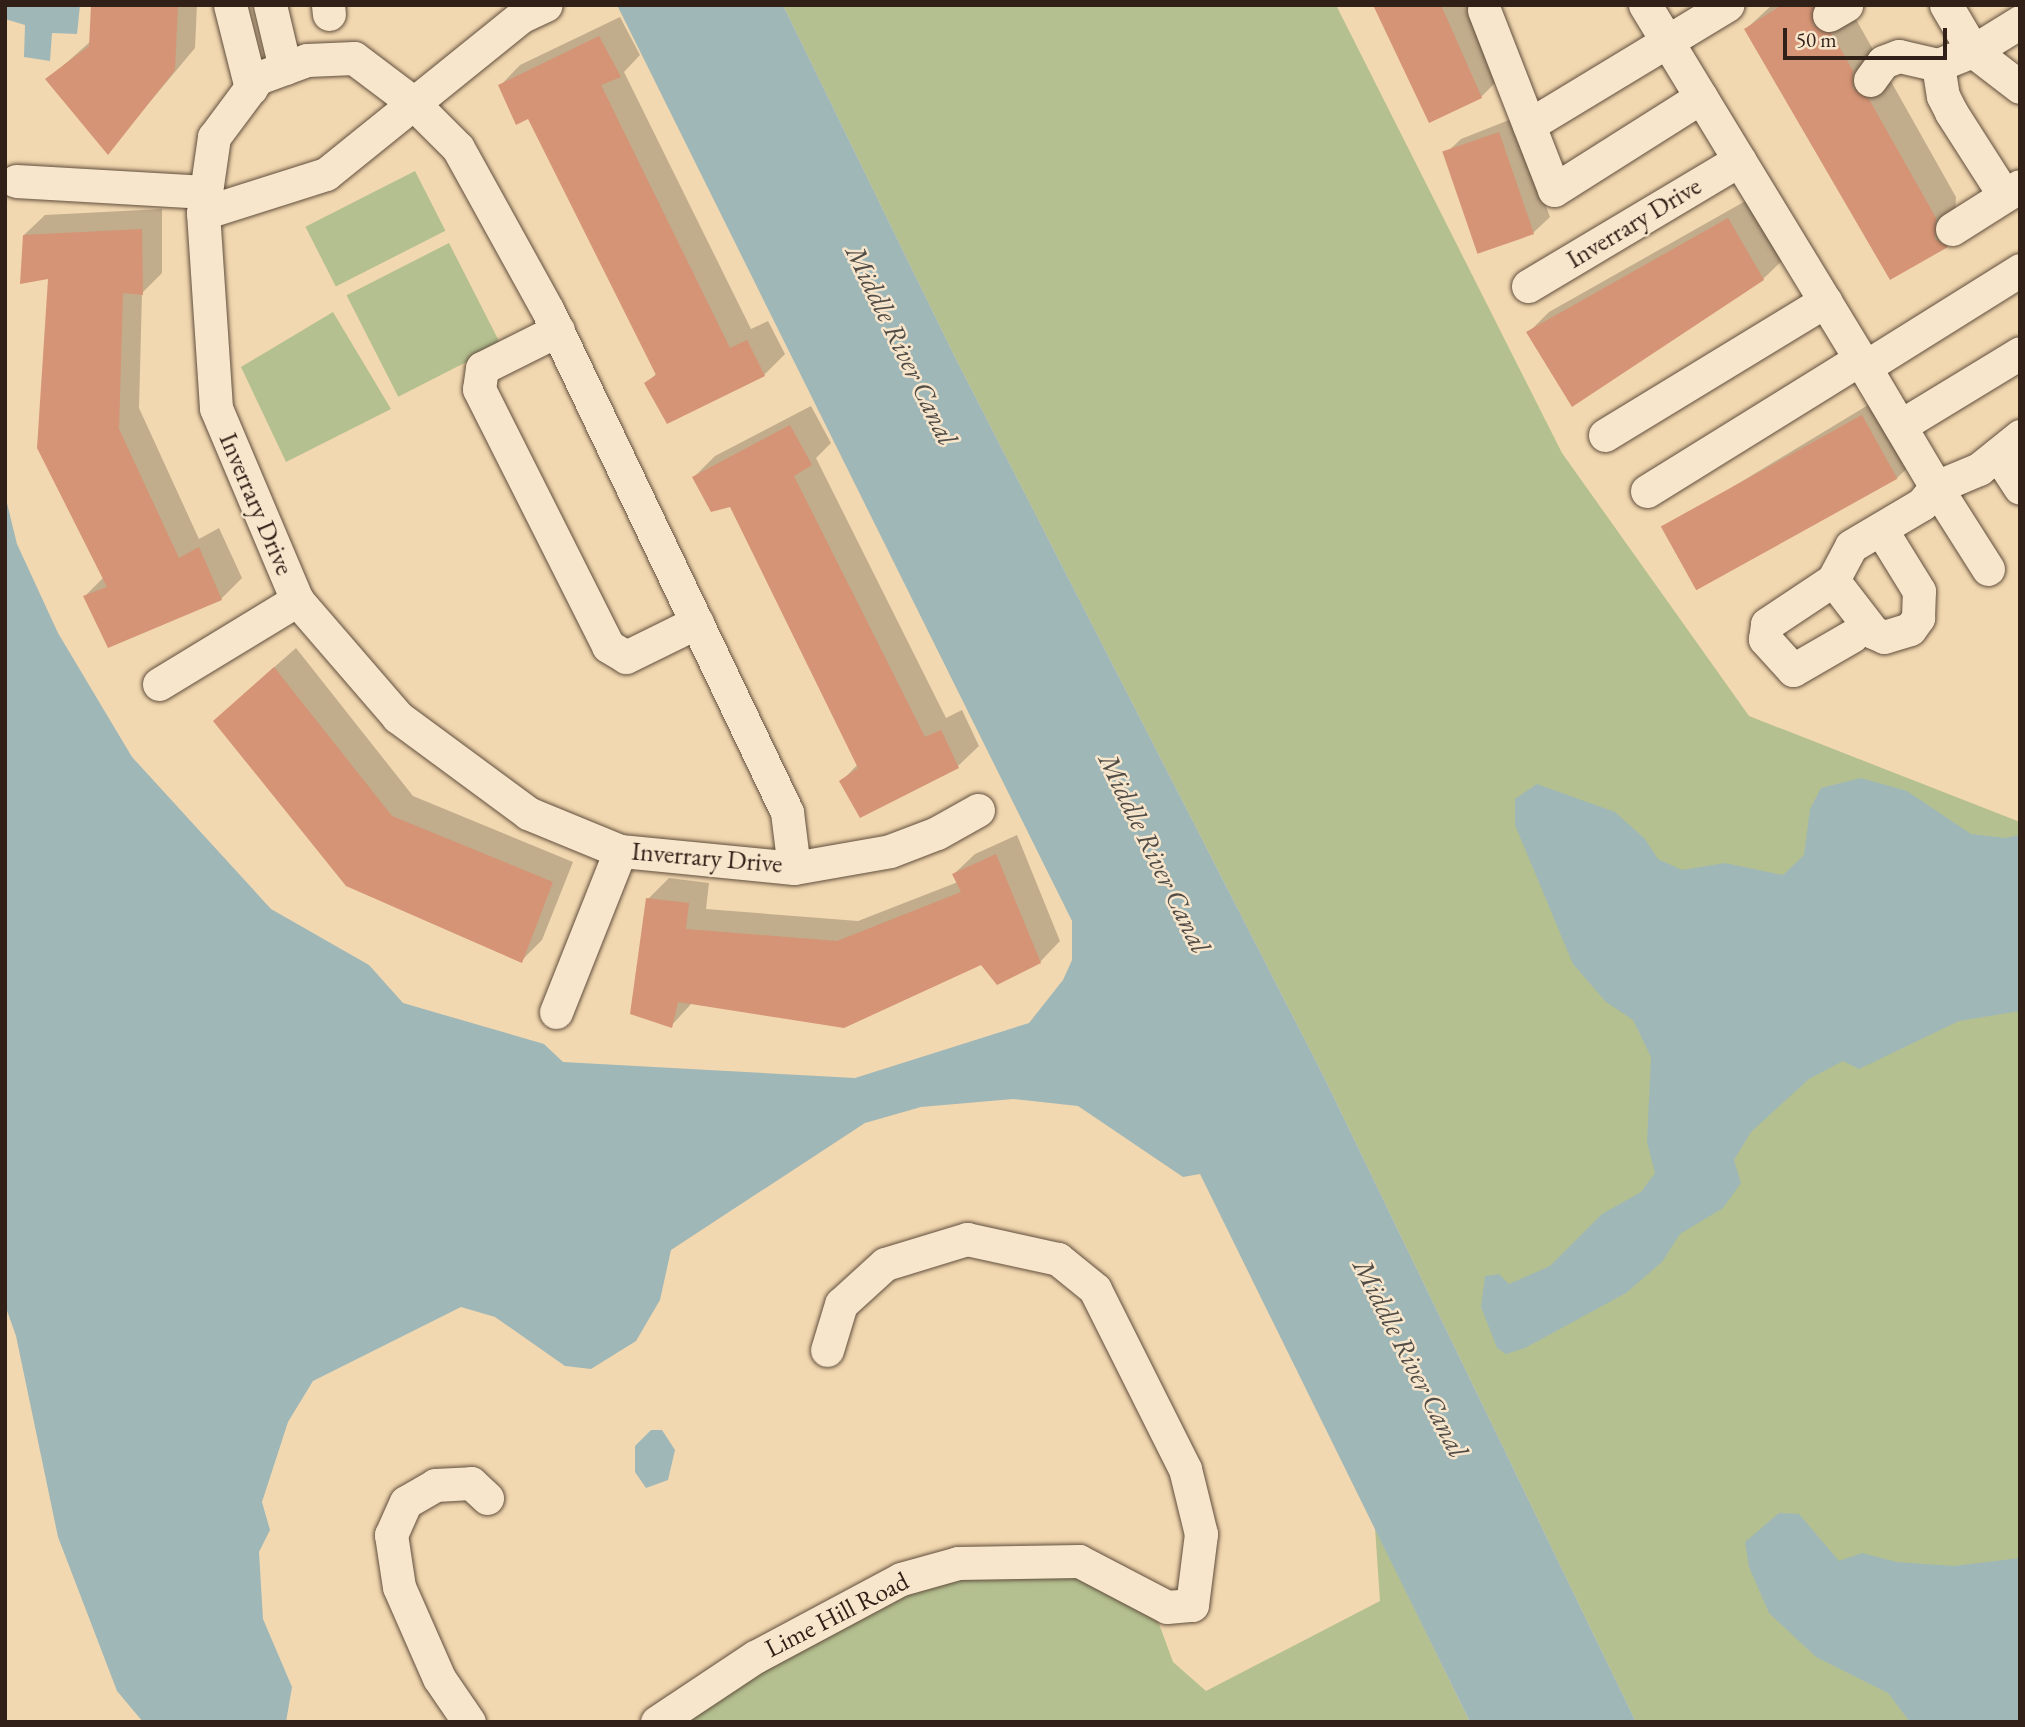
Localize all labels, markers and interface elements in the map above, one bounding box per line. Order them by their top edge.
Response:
scale bar [1787,14,1952,58]
text: 50 m [1796,26,1837,53]
street label: Inverrary Drive [1561,171,1707,275]
water label: Middle River Canal [839,239,965,451]
street label: Inverrary Drive [212,428,300,580]
water label: Middle River Canal [1092,747,1218,959]
street label: Inverrary Drive [630,836,784,880]
water label: Middle River Canal [1346,1253,1476,1463]
street label: Lime Hill Road [760,1566,914,1664]

